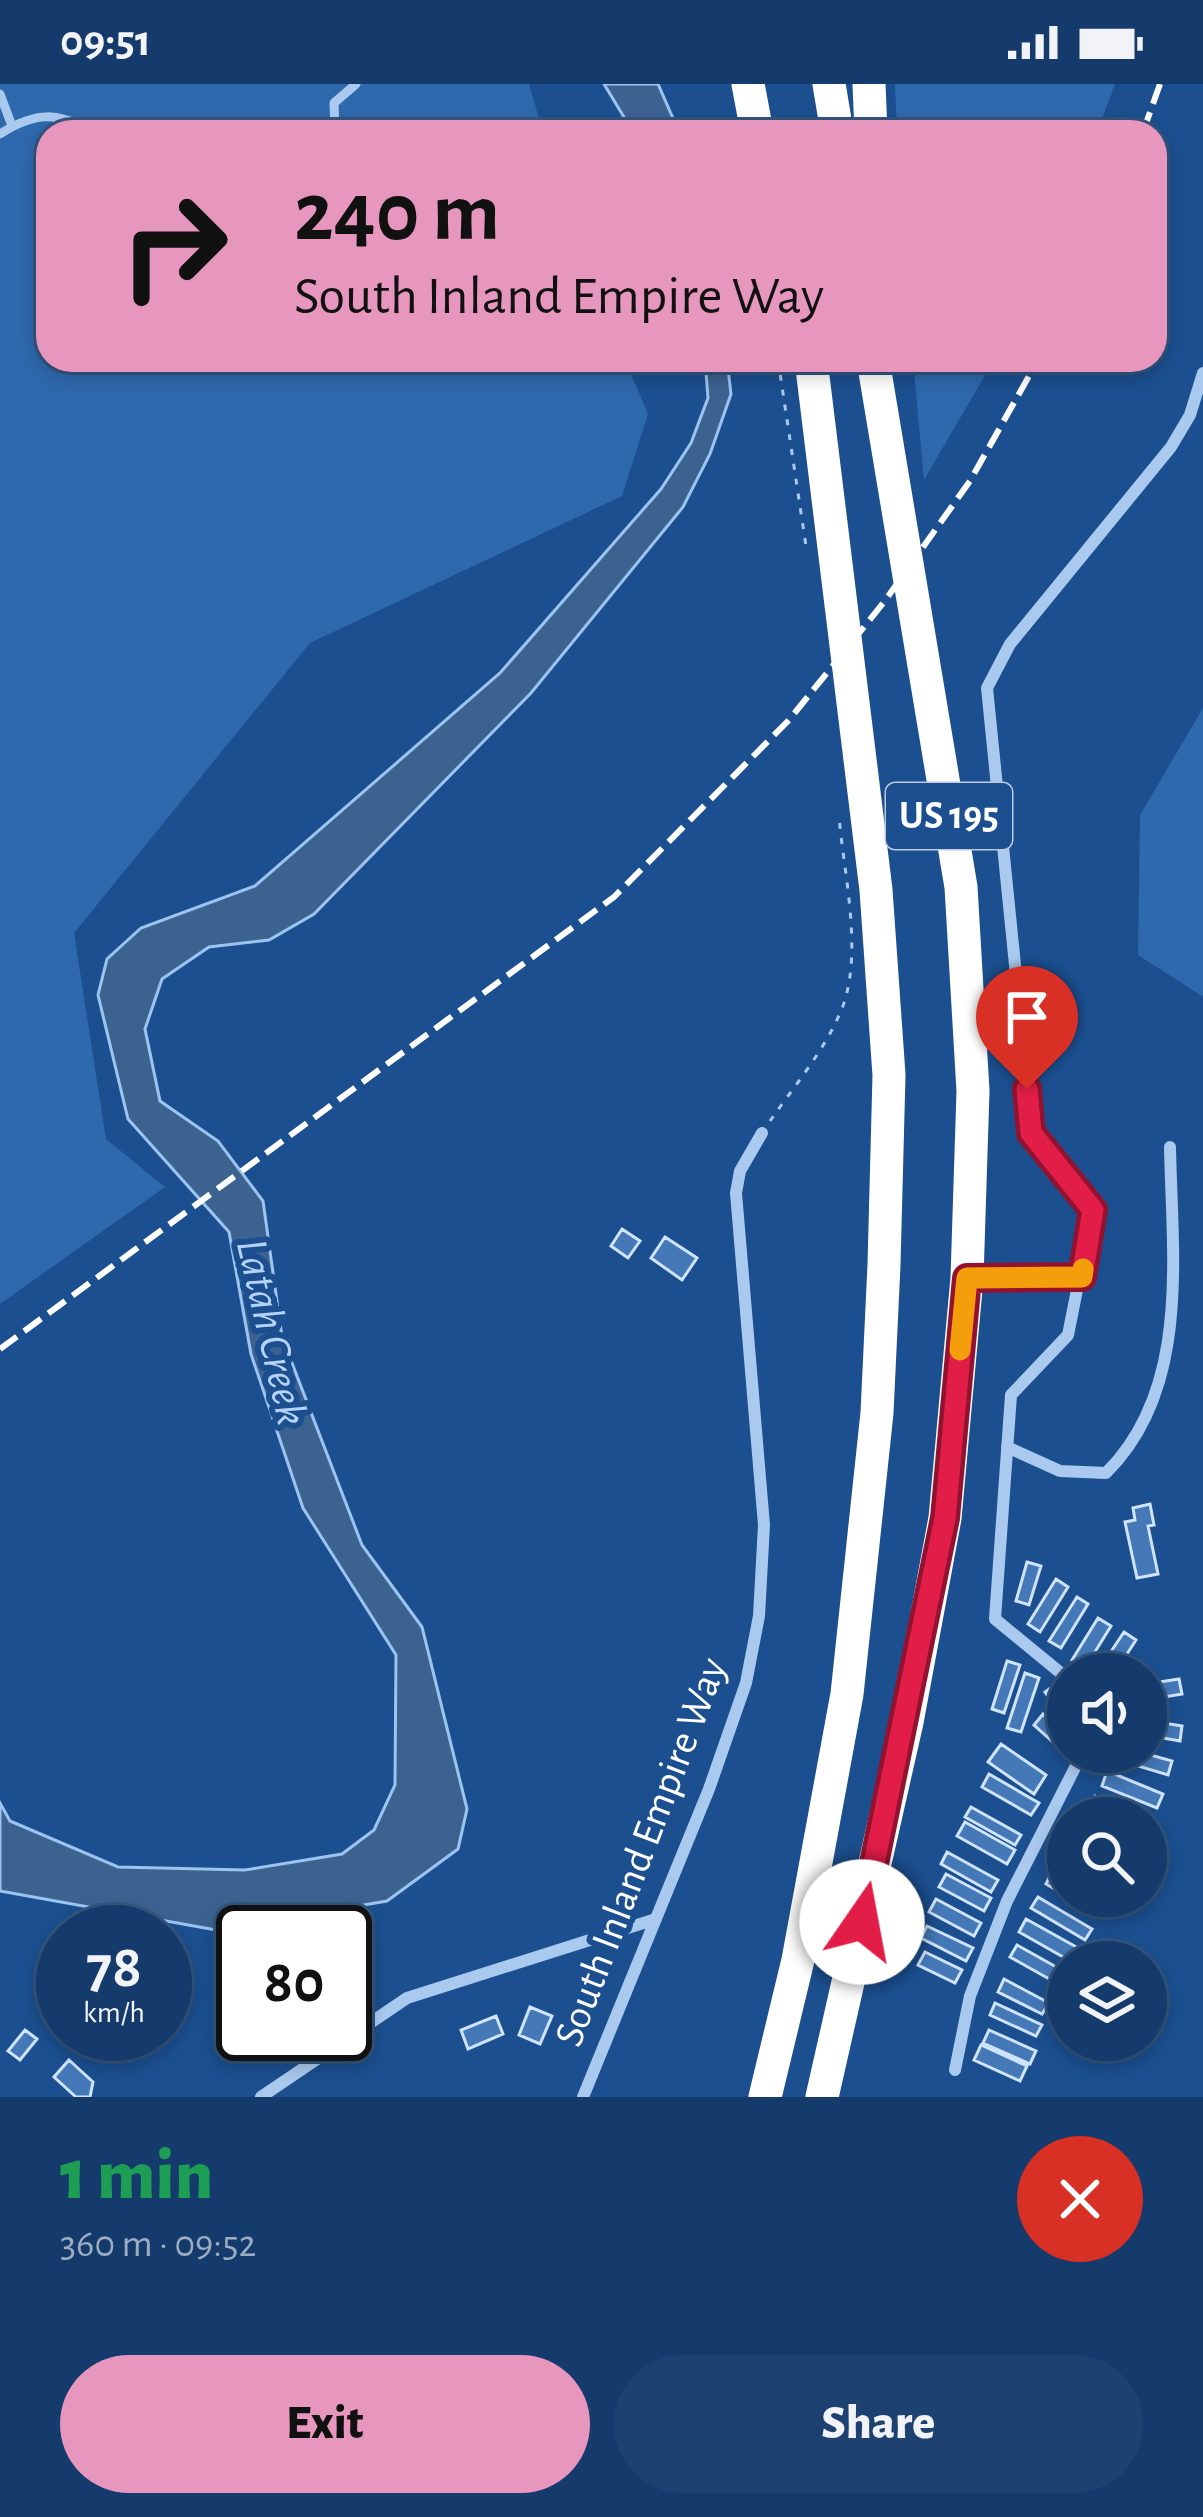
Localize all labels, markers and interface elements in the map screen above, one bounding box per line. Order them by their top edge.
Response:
text: 09:51 [60,19,151,64]
icon: right [96,168,252,324]
text: 240 m [294,172,500,256]
text: South Inland Empire Way [294,270,824,324]
road number: US 195 [886,783,1012,849]
pin [976,966,1078,1089]
icon: arrive [994,984,1060,1050]
water label: Latah Creek [228,1234,314,1430]
street label: South Inland Empire Way [548,1652,734,2052]
map controls [1047,1653,1167,2061]
button: sound [1047,1653,1167,1773]
button: search [1047,1797,1167,1917]
position arrow [799,1859,925,1985]
speed limit sign: 80 [216,1905,372,2061]
text: 78 [86,1938,142,1998]
button: layers [1047,1941,1167,2061]
text: km/h [83,1998,145,2028]
button: close [1017,2136,1143,2262]
text: 1 min [60,2140,213,2212]
text: 360 m · 09:52 [60,2225,256,2264]
button: Exit [60,2355,590,2493]
button: Share [614,2355,1143,2493]

